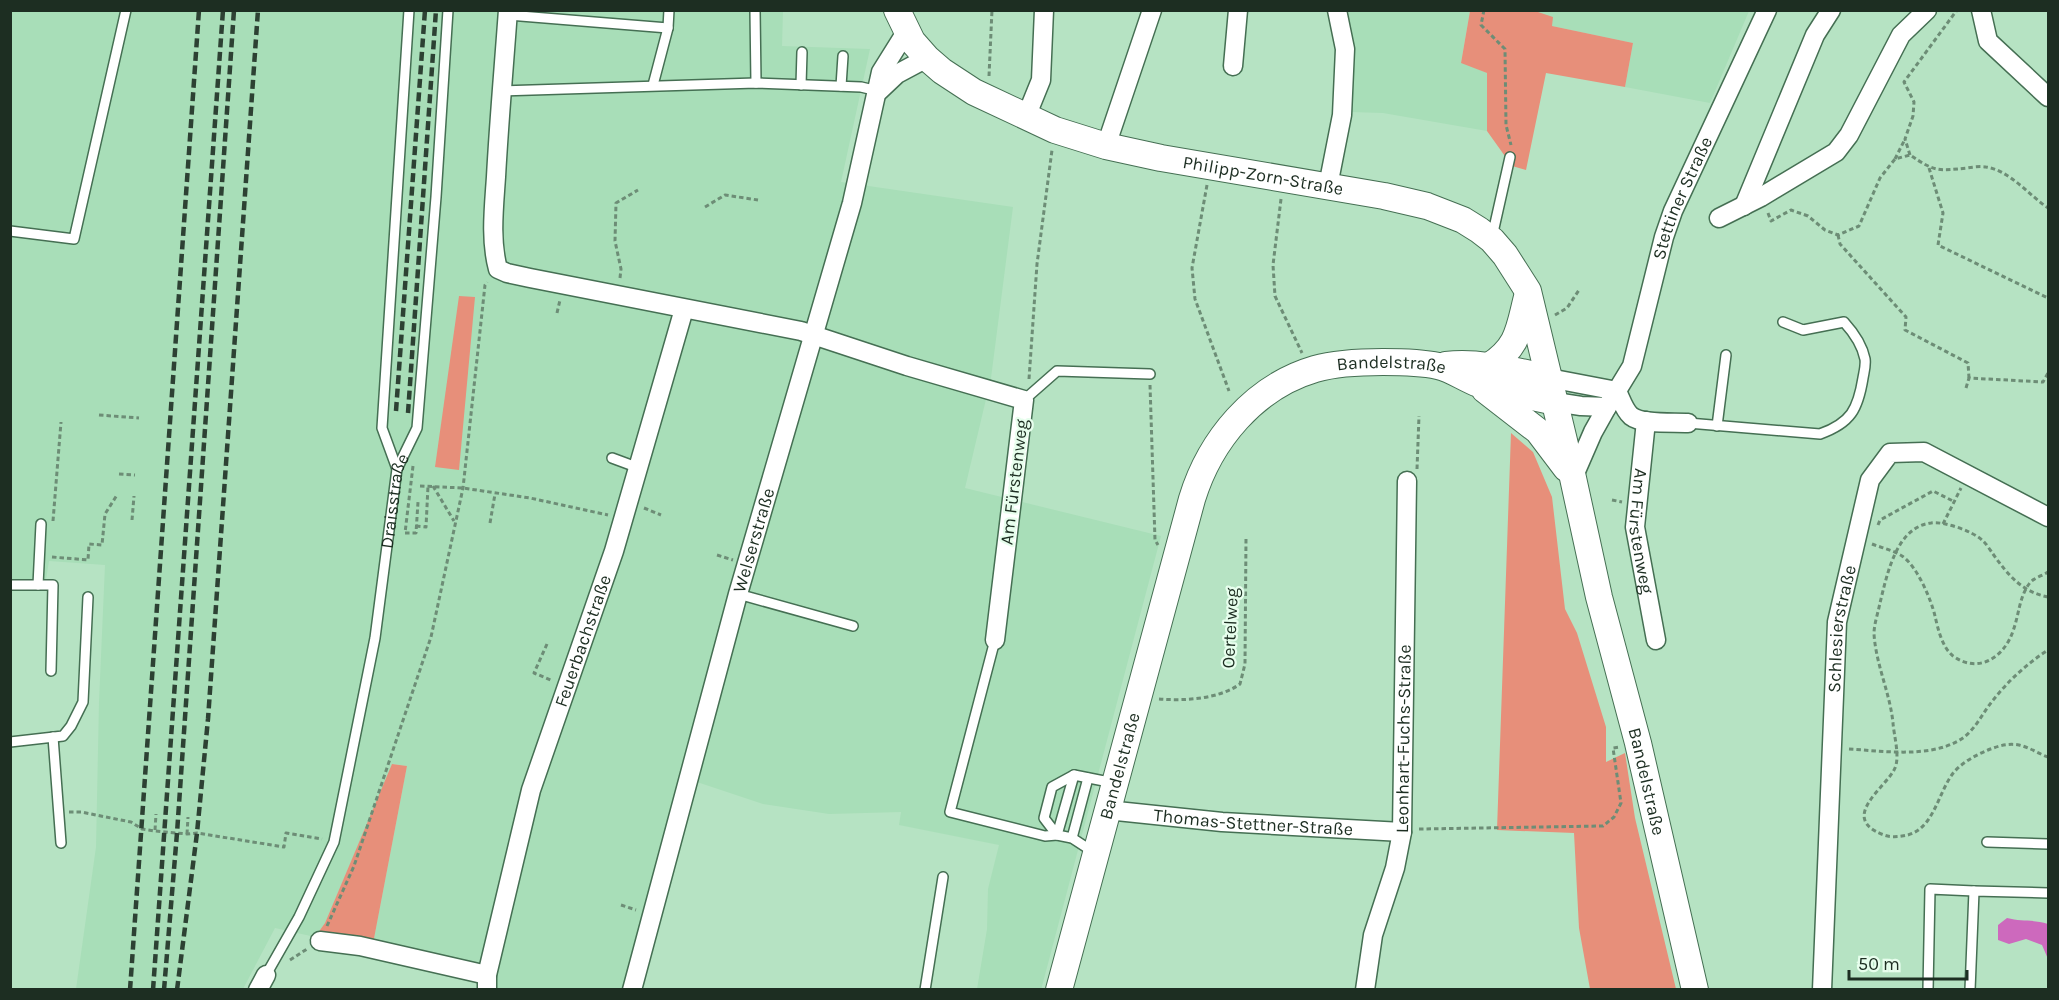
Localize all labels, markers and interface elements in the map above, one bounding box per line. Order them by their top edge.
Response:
street label: Stettiner Straße [1648,133,1717,262]
street label: Philipp-Zorn-Straße [1181,151,1345,200]
street label: Bandelstraße [1335,351,1449,379]
street label: Am Fürstenweg [995,418,1033,546]
street label: Draisstraße [376,450,414,550]
street label: Am Fürstenweg [1624,467,1658,596]
street label: Welserstraße [728,485,779,595]
street label: Schlesierstraße [1823,563,1861,693]
street label: Feuerbachstraße [550,572,616,710]
street label: Oertelweg [1217,587,1243,669]
street label: Leonhart-Fuchs-Straße [1391,644,1416,833]
street label: Bandelstraße [1095,710,1145,822]
street label: Bandelstraße [1623,725,1670,837]
street label: Thomas-Stettner-Straße [1153,804,1354,840]
scale bar [1849,943,1968,981]
text: 50 m [1858,953,1900,975]

